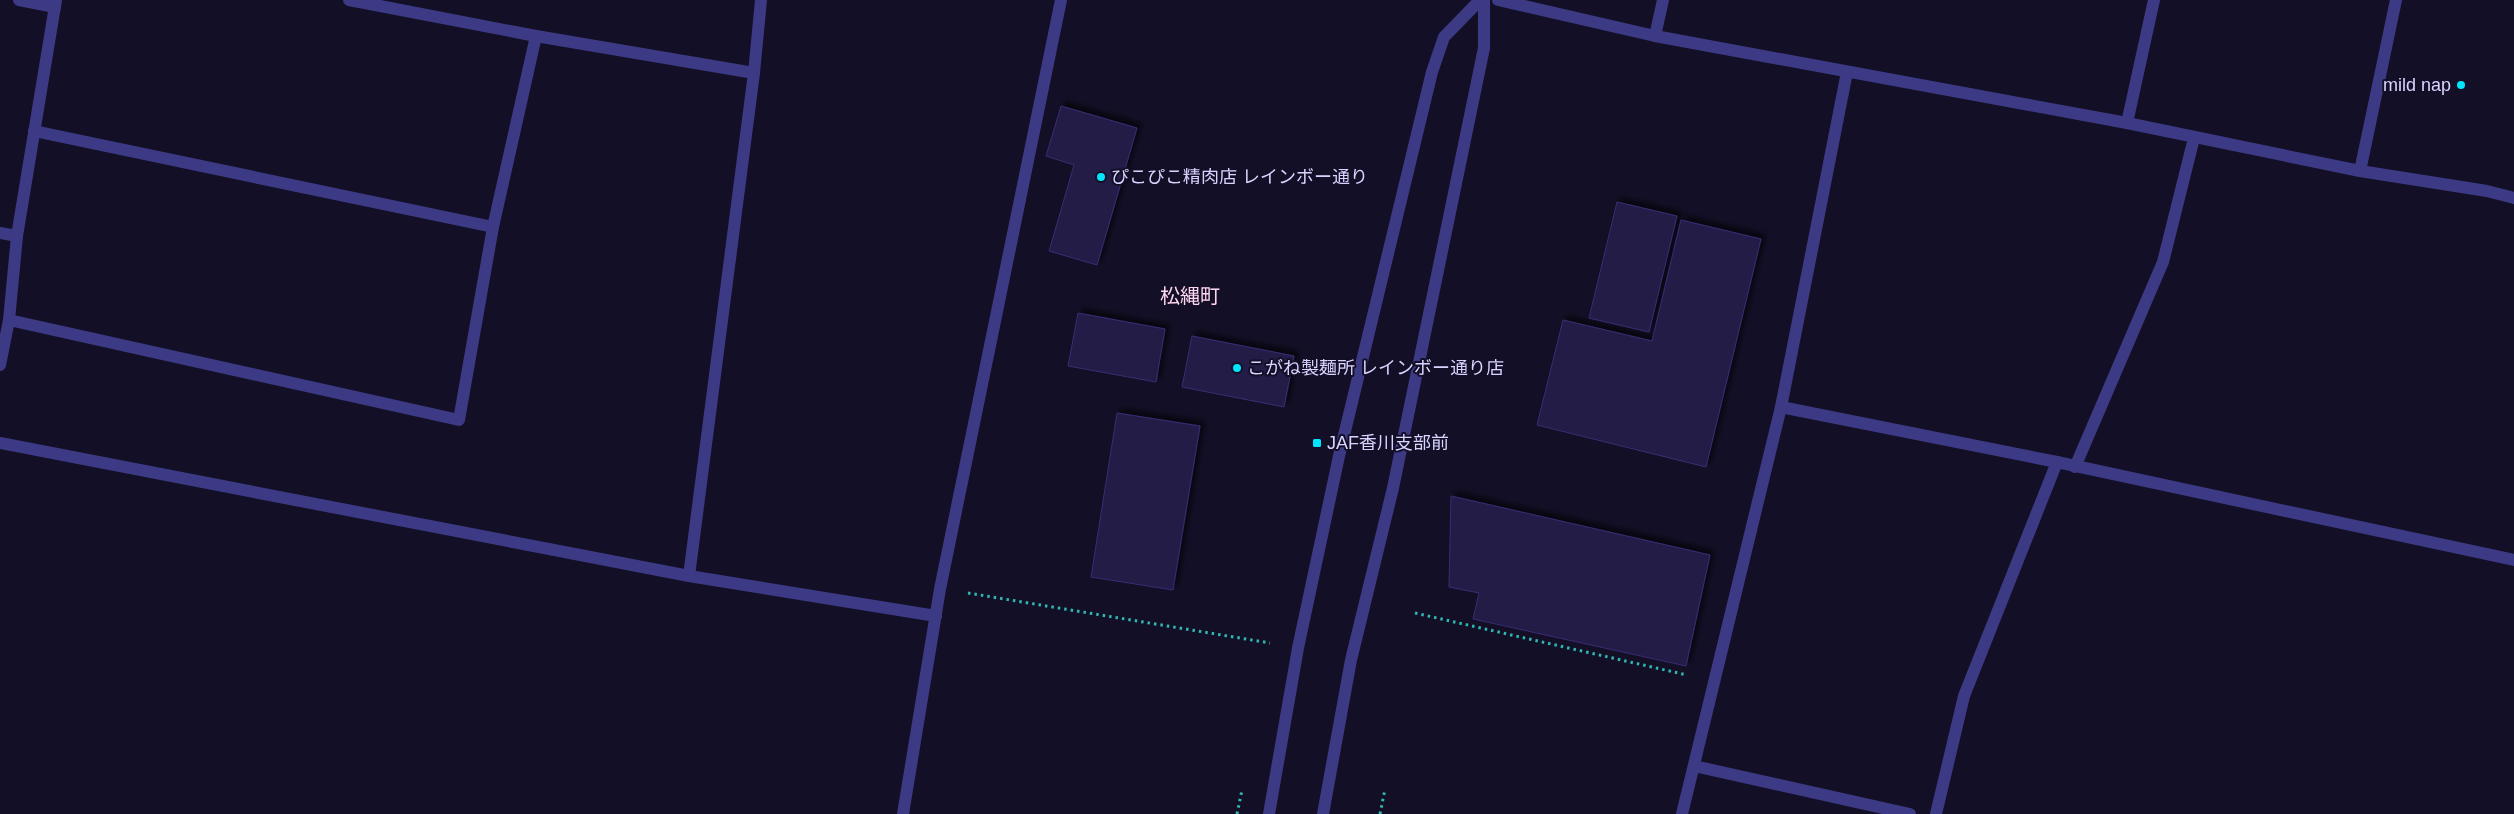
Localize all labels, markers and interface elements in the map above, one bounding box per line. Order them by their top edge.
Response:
place label: mild nap [2383,75,2451,95]
marker: mild nap [2455,79,2467,91]
place label: ぴこぴこ精肉店 レインボー通り [1111,167,1368,187]
marker: ぴこぴこ精肉店 レインボー通り [1095,171,1107,183]
district label: 松縄町 [1160,285,1220,307]
place label: こがね製麺所 レインボー通り店 [1247,358,1504,378]
marker: こがね製麺所 レインボー通り店 [1231,362,1243,374]
place label: JAF香川支部前 [1327,433,1449,453]
marker: JAF香川支部前 [1311,437,1323,449]

